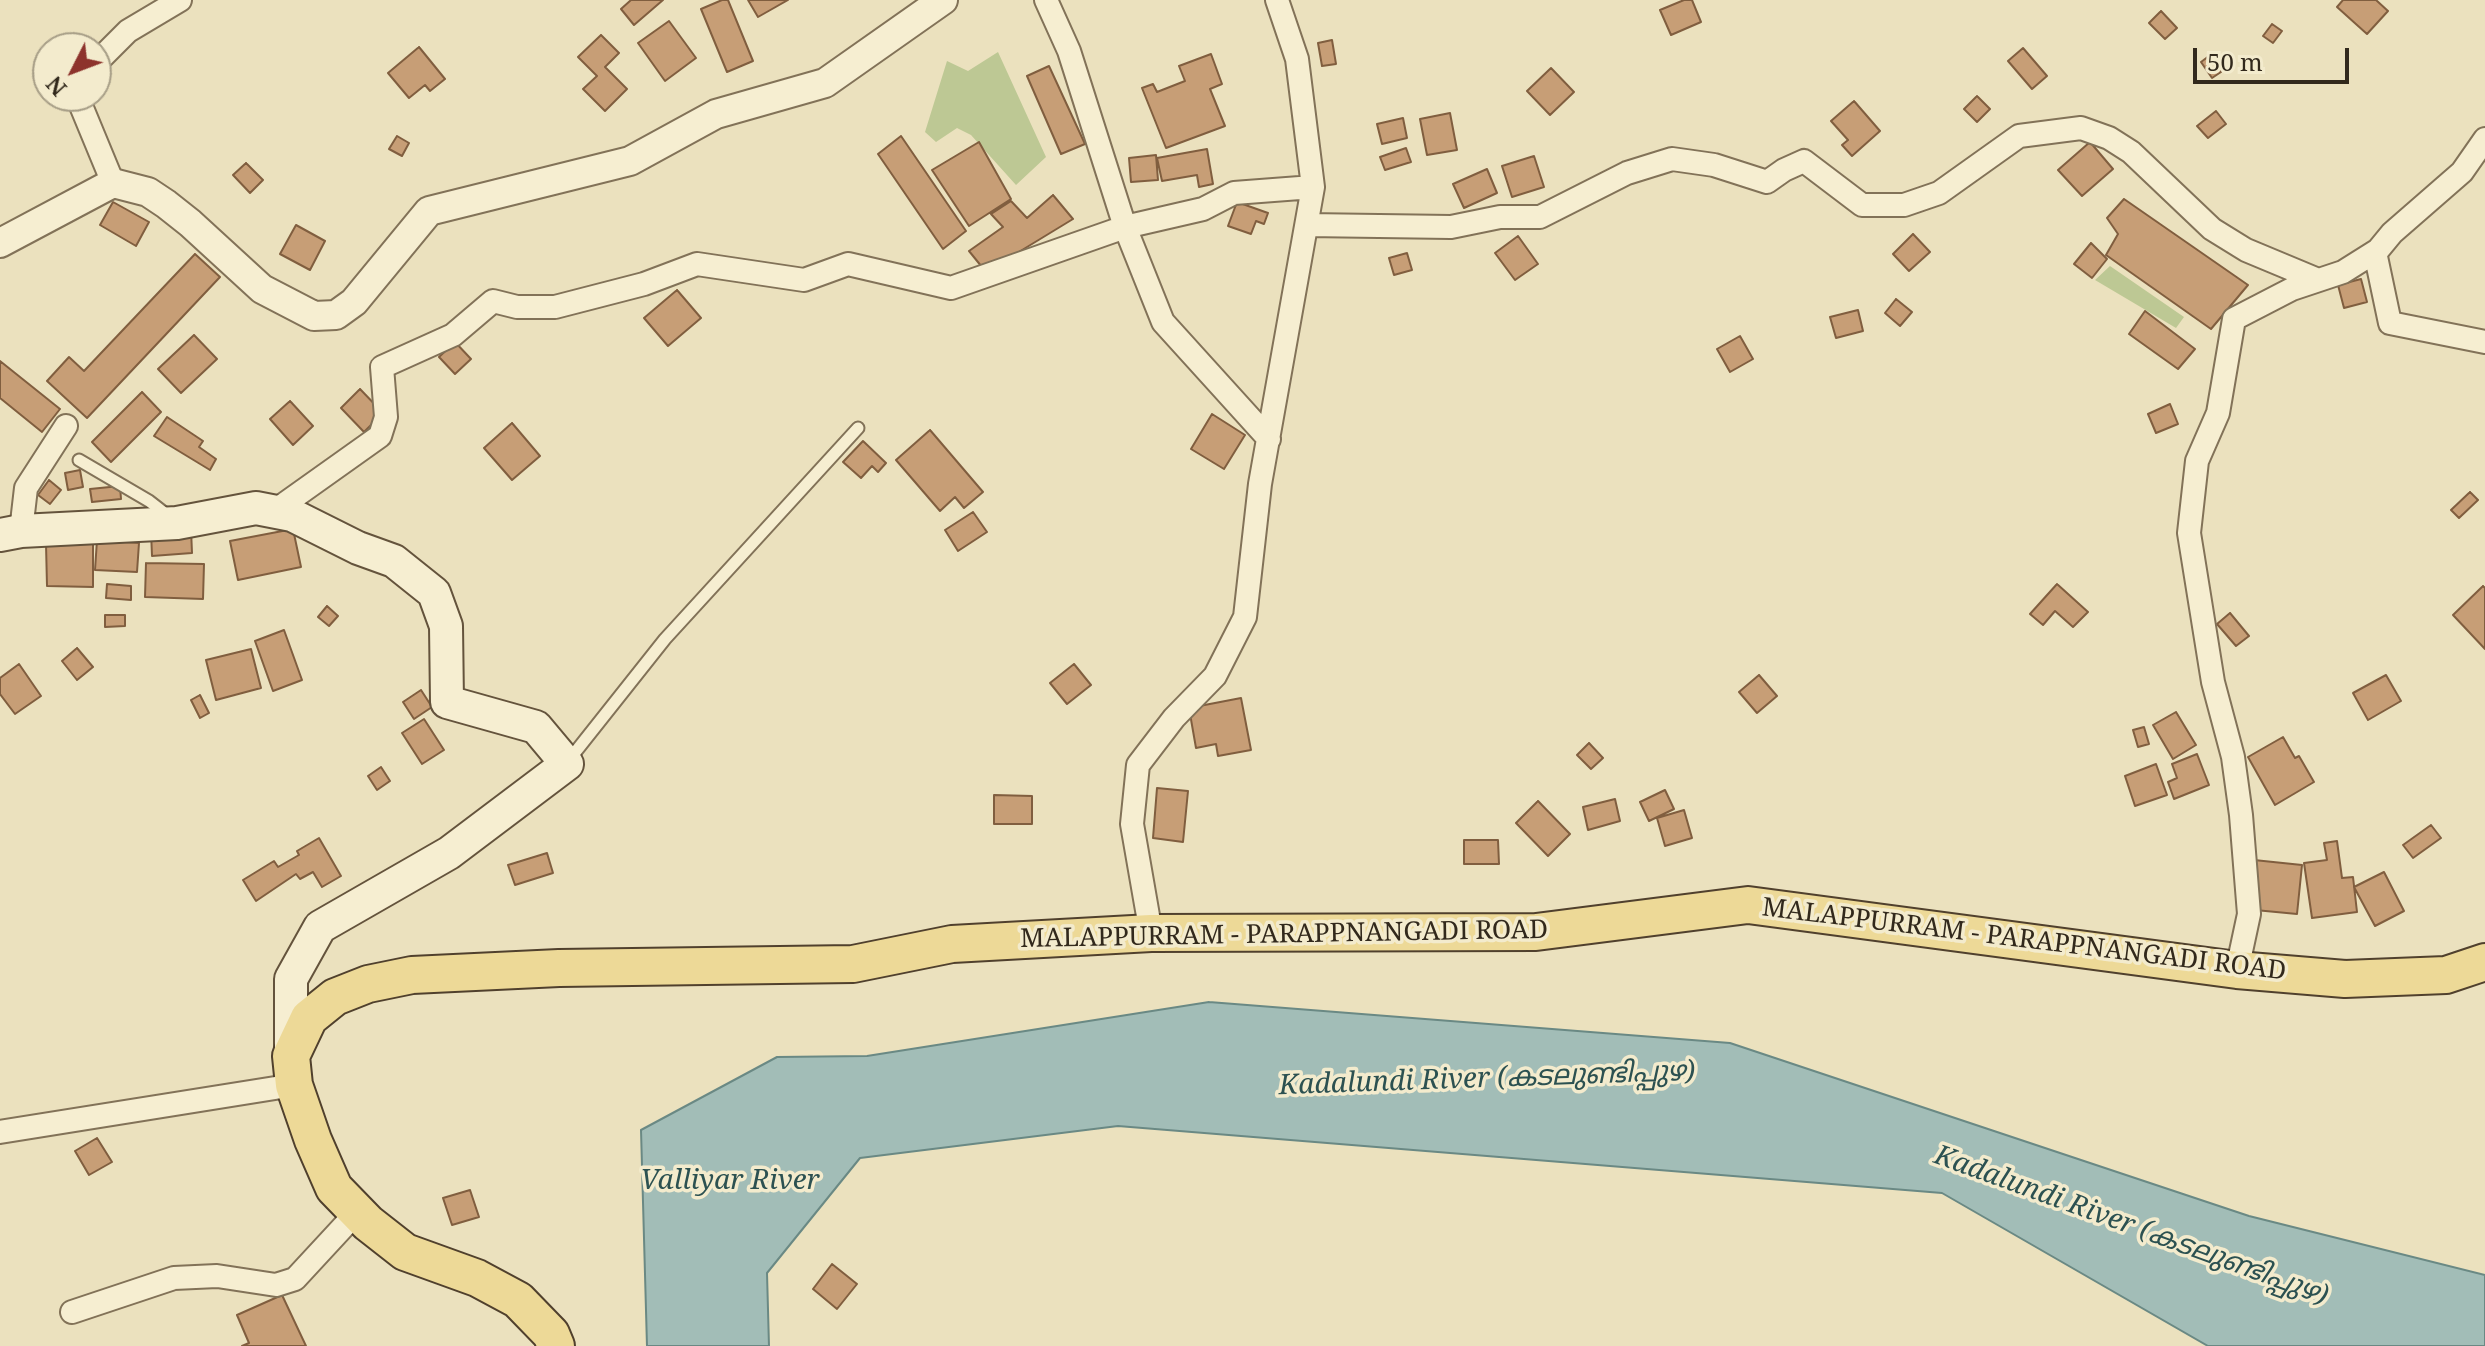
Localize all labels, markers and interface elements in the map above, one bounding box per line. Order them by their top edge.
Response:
north arrow [32,32,112,112]
scale bar [2197,32,2353,82]
text: 50 m [2207,45,2263,78]
text: N [39,70,73,103]
street label: MALAPPURRAM - PARAPPNANGADI ROAD [1760,892,2288,988]
street label: MALAPPURRAM - PARAPPNANGADI ROAD [1020,915,1548,955]
water label: Kadalundi River (കടലുണ്ടിപ്പുഴ) [1278,1055,1696,1103]
water label: Kadalundi River (കടലുണ്ടിപ്പുഴ) [1929,1139,2333,1313]
water label: Valliyar River [640,1164,820,1198]

